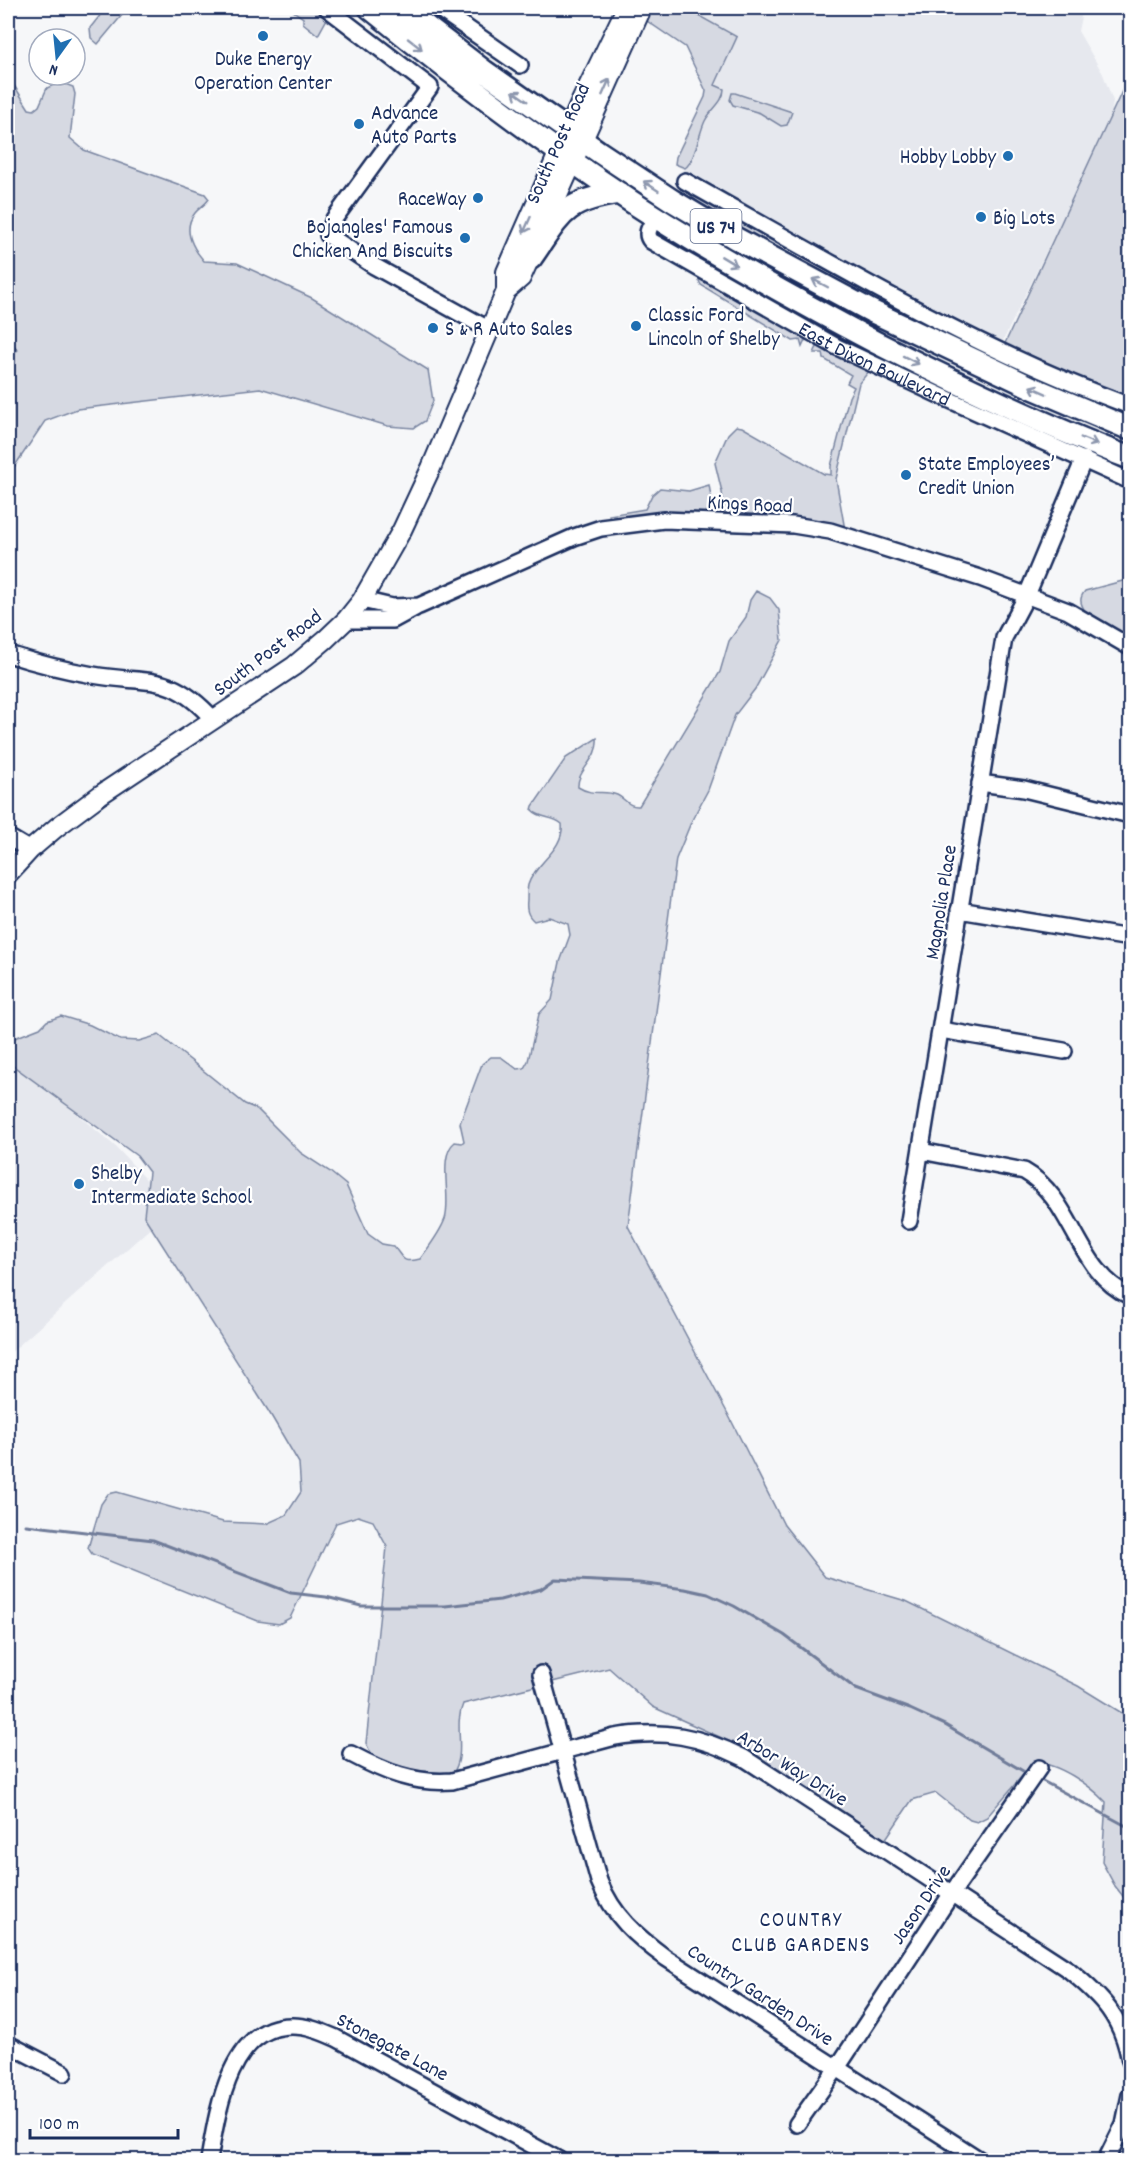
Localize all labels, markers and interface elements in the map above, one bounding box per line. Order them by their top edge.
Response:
north arrow [27,27,87,87]
marker: Duke Energy Operation Center [256,29,270,43]
one-way arrow [407,38,423,51]
place label: Duke Energy Operation Center [194,46,332,100]
text: N [47,57,61,81]
one-way arrow [601,78,612,96]
street label: South Post Road [520,79,600,209]
one-way arrow [512,90,529,102]
place label: Advance Auto Parts [371,100,457,154]
marker: Advance Auto Parts [352,117,366,131]
place label: Hobby Lobby [900,144,996,174]
marker: Hobby Lobby [1001,149,1015,163]
one-way arrow [643,180,660,192]
place label: RaceWay [398,186,466,216]
marker: RaceWay [471,191,485,205]
place label: Big Lots [993,205,1055,235]
road number: US 74 [690,209,742,243]
marker: Big Lots [974,210,988,224]
place label: Bojangles' Famous Chicken And Biscuits [292,214,453,268]
one-way arrow [520,216,531,234]
marker: Bojangles' Famous Chicken And Biscuits [458,231,472,245]
one-way arrow [720,255,737,267]
one-way arrow [812,277,829,289]
place label: Classic Ford Lincoln of Shelby [648,302,780,356]
place label: S & R Auto Sales [445,316,573,346]
street label: East Dixon Boulevard [792,316,954,416]
marker: Classic Ford Lincoln of Shelby [629,319,643,333]
marker: S & R Auto Sales [426,321,440,335]
one-way arrow [902,354,919,366]
one-way arrow [1029,384,1048,395]
one-way arrow [1079,436,1097,447]
place label: State Employees’ Credit Union [918,451,1055,505]
marker: State Employees’ Credit Union [899,468,913,482]
street label: Kings Road [706,489,793,523]
street label: South Post Road [208,603,330,705]
street label: Magnolia Place [919,843,967,962]
place label: Shelby Intermediate School [91,1160,252,1214]
marker: Shelby Intermediate School [72,1177,86,1191]
street label: Arbor Way Drive [730,1723,853,1816]
street label: Jason Drive [885,1860,960,1952]
district label: COUNTRY CLUB GARDENS [731,1906,871,1962]
street label: Country Garden Drive [680,1938,839,2055]
street label: Stonegate Lane [330,2006,453,2091]
scale bar [30,2102,178,2140]
text: 100 m [39,2113,79,2138]

